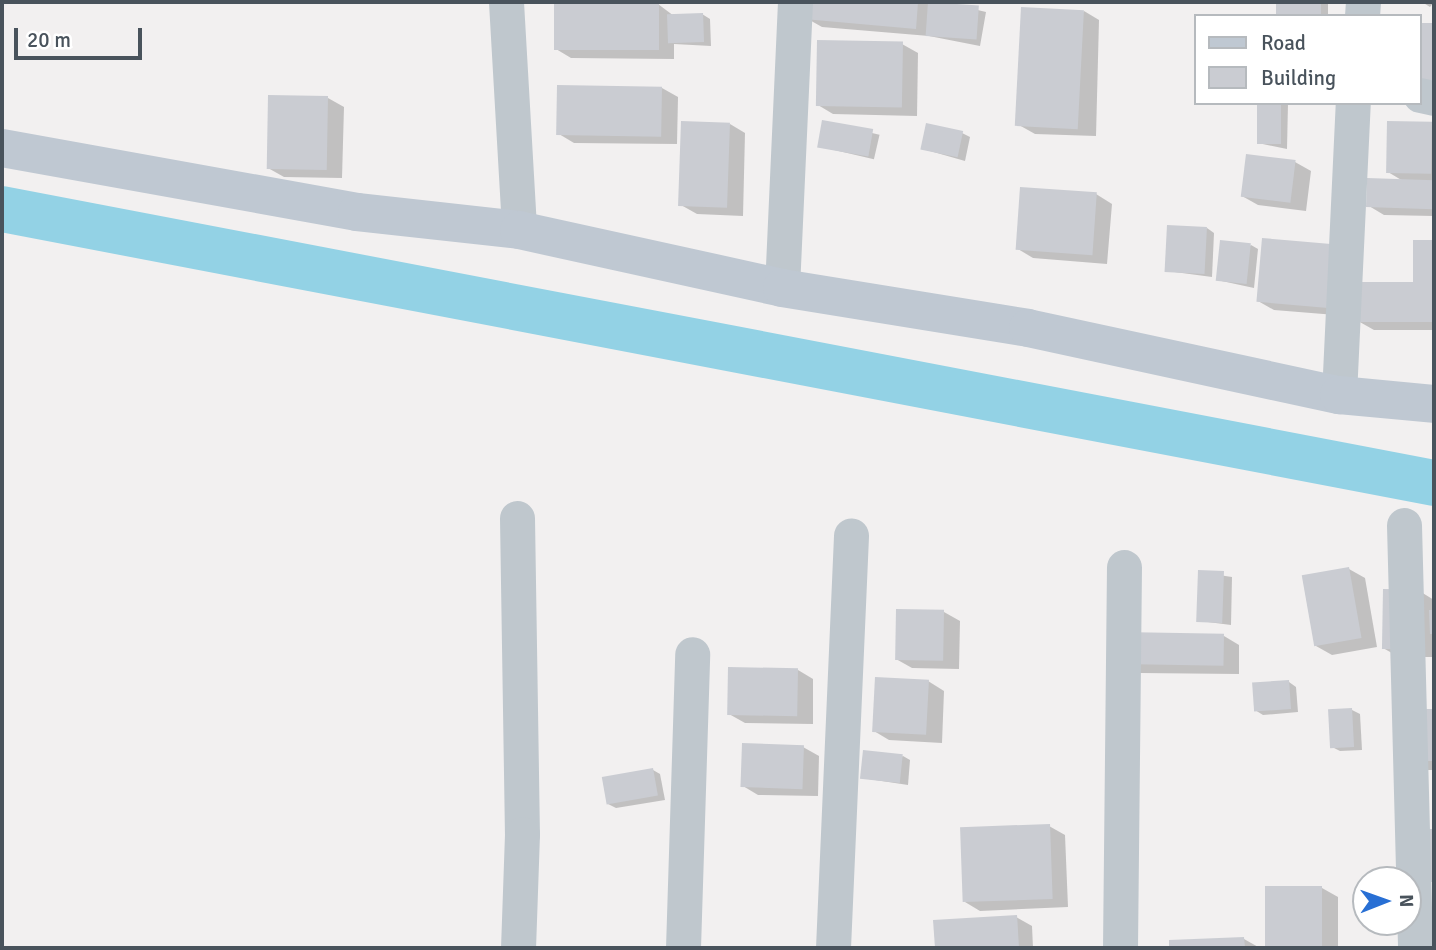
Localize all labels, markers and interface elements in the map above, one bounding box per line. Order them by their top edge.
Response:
scale bar [18,14,145,58]
legend [1194,14,1422,105]
text: 20 m [27,27,71,53]
text: Road [1261,30,1306,56]
text: Building [1261,65,1336,91]
north arrow [1352,866,1422,936]
text: N [1394,894,1418,907]

